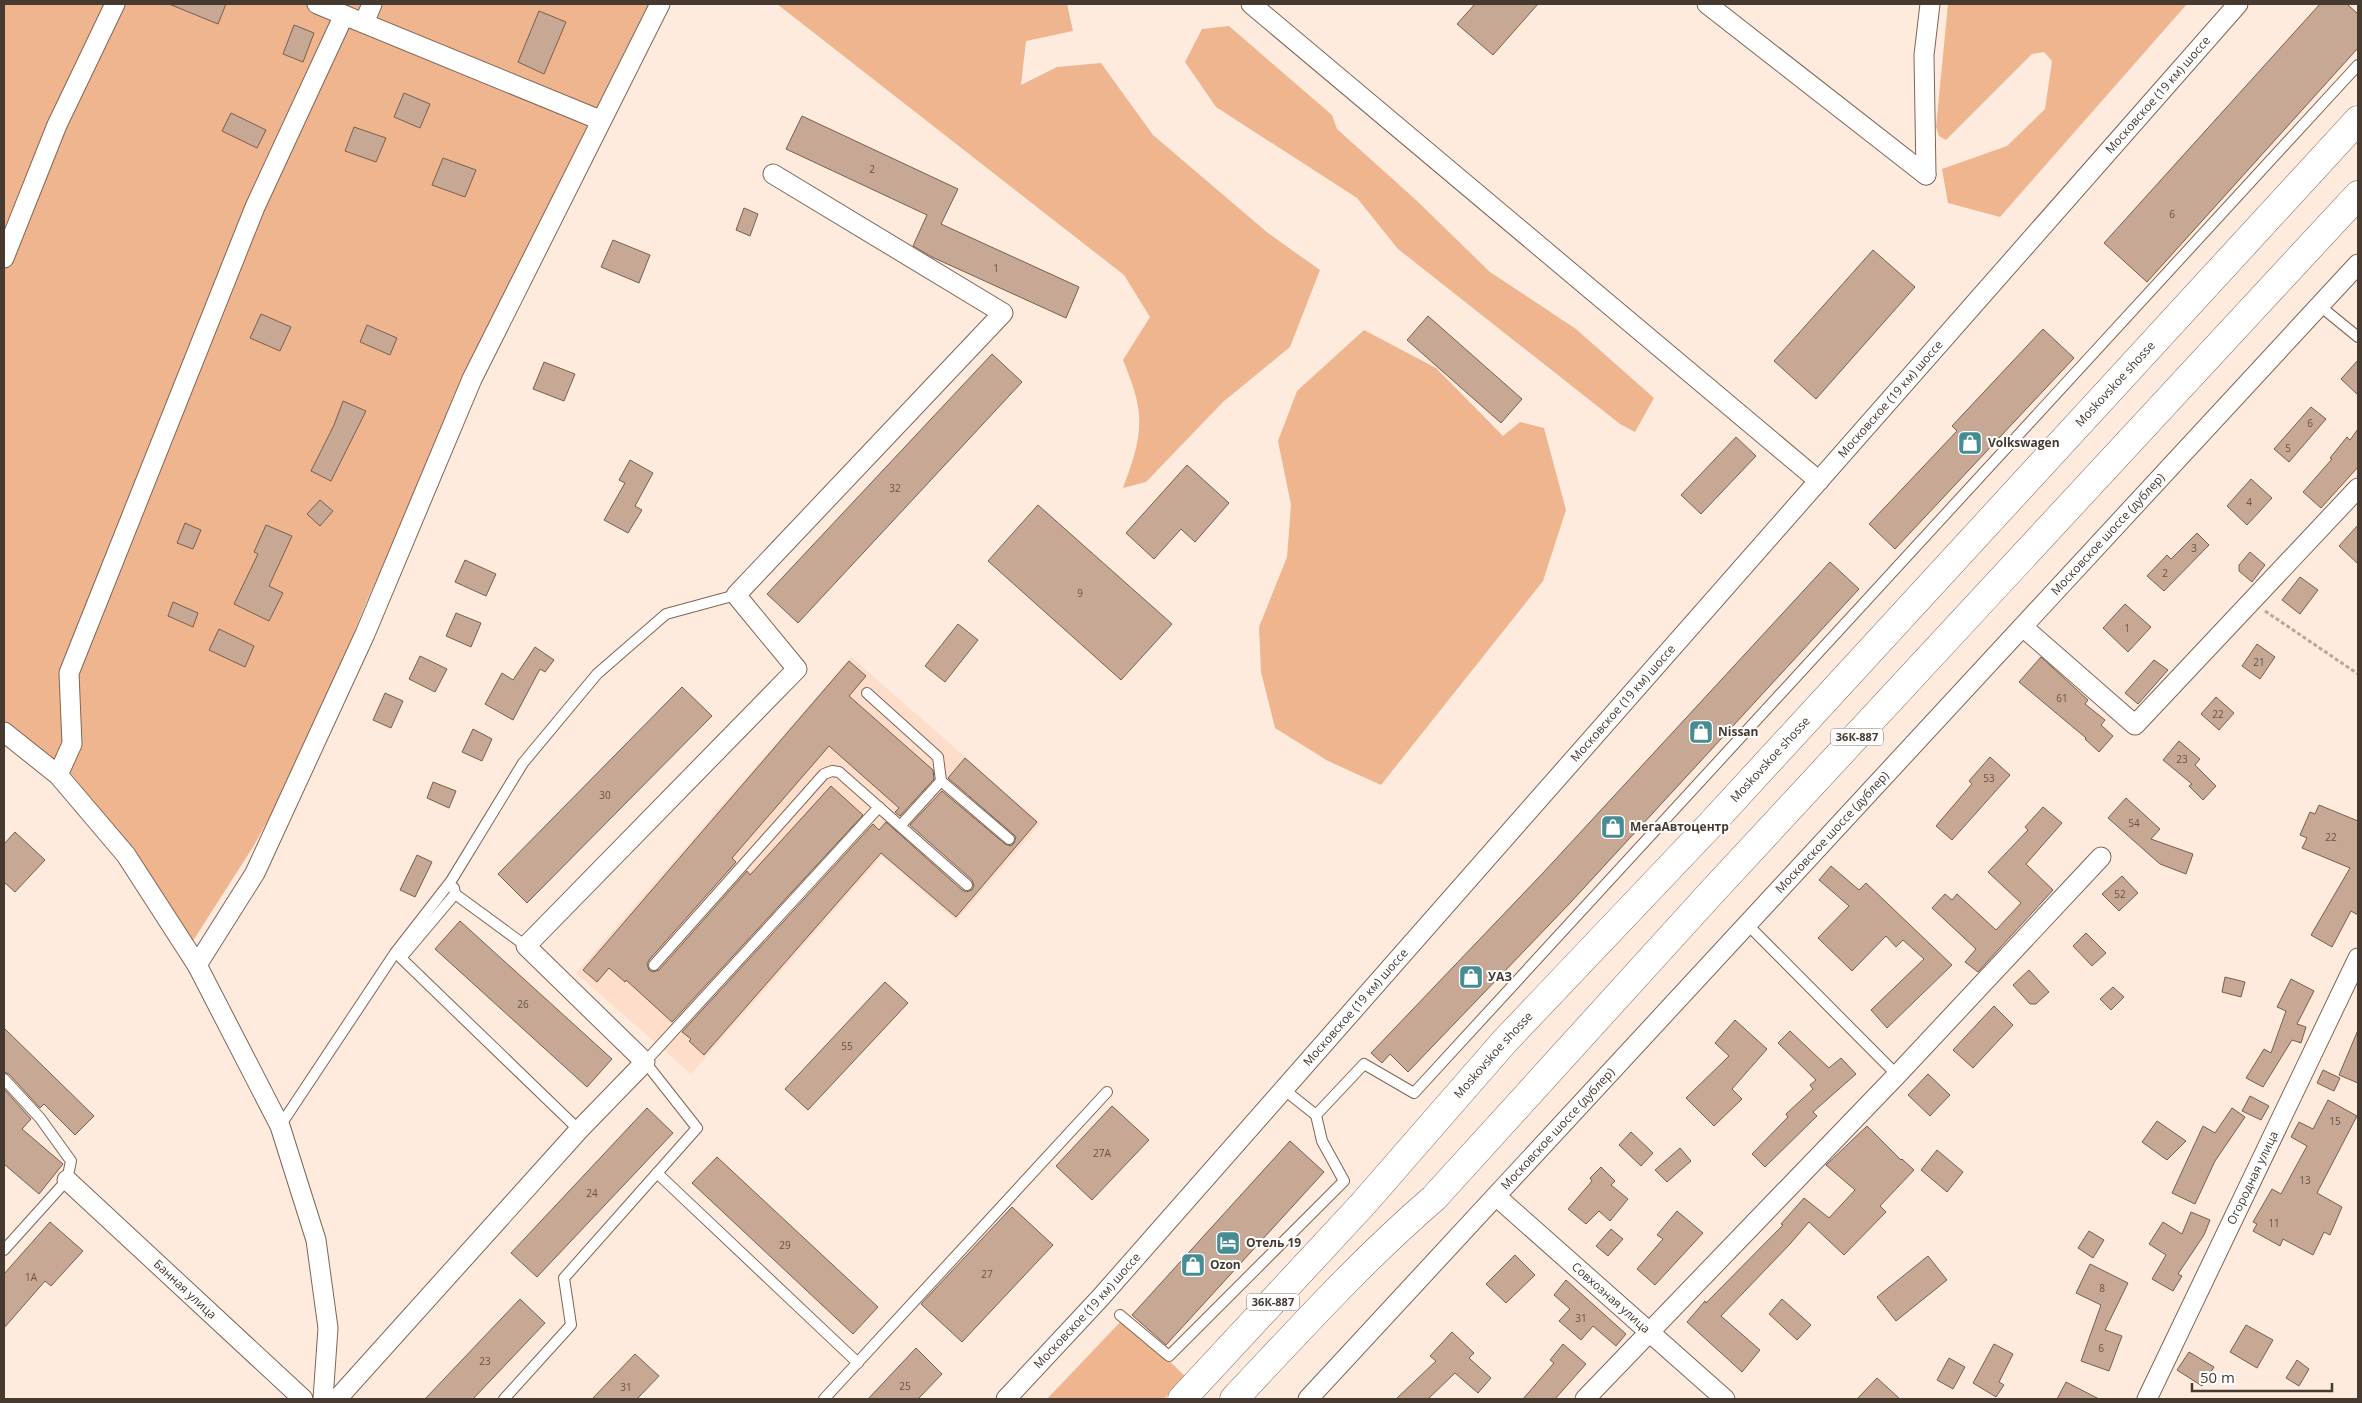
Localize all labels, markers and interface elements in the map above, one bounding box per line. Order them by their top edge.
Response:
street label: Московское (19 км) шоссе [2101,32,2214,157]
house number: 2 [869,162,875,176]
house number: 6 [2169,207,2175,221]
house number: 1 [993,261,999,275]
street label: Московское (19 км) шоссе [1834,336,1947,461]
street label: Moskovskoe shosse [2071,337,2159,430]
house number: 6 [2307,416,2313,430]
shop icon: Volkswagen [1957,430,1983,456]
place label: Volkswagen [1988,434,2060,451]
house number: 5 [2285,441,2291,455]
street label: Московское шоссе (дублер) [2047,469,2169,599]
house number: 32 [889,481,901,495]
house number: 4 [2246,495,2252,509]
house number: 3 [2191,541,2197,555]
house number: 2 [2162,566,2168,580]
house number: 9 [1077,586,1083,600]
house number: 1 [2124,621,2130,635]
street label: Московское (19 км) шоссе [1566,640,1679,765]
house number: 21 [2253,655,2265,669]
house number: 61 [2056,691,2068,705]
house number: 22 [2212,707,2224,721]
street label: Moskovskoe shosse [1726,712,1814,806]
shop icon: Nissan [1688,719,1714,745]
place label: Nissan [1718,723,1758,740]
road number: 36К-887 [1831,729,1883,746]
house number: 23 [2176,752,2188,766]
street label: Московское шоссе (дублер) [1771,767,1893,897]
house number: 53 [1983,771,1995,785]
house number: 30 [599,788,611,802]
shop icon: МегаАвтоцентр [1600,814,1626,840]
house number: 54 [2128,816,2140,830]
place label: МегаАвтоцентр [1630,818,1729,835]
house number: 22 [2325,830,2337,844]
house number: 52 [2114,887,2126,901]
street label: Московское (19 км) шоссе [1299,944,1412,1070]
shop icon: УАЗ [1458,964,1484,990]
place label: УАЗ [1488,968,1512,985]
house number: 26 [517,997,529,1011]
street label: Moskovskoe shosse [1450,1008,1537,1102]
house number: 55 [841,1039,853,1053]
street label: Московское шоссе (дублер) [1497,1064,1619,1193]
house number: 15 [2329,1114,2341,1128]
street label: Огородная улица [2223,1128,2282,1227]
house number: 27А [1093,1146,1112,1160]
house number: 13 [2299,1173,2311,1187]
house number: 24 [586,1186,598,1200]
house number: 11 [2268,1216,2280,1230]
hotel icon: Отель 19 [1215,1230,1241,1256]
place label: Отель 19 [1246,1234,1301,1251]
house number: 29 [779,1238,791,1252]
street label: Московское (19 км) шоссе [1030,1249,1144,1372]
shop icon: Ozon [1180,1252,1206,1278]
street label: Банная улица [150,1256,221,1323]
place label: Ozon [1210,1256,1241,1273]
street label: Совхозная улица [1568,1258,1654,1337]
house number: 27 [981,1267,993,1281]
house number: 1А [25,1270,38,1284]
house number: 8 [2099,1281,2105,1295]
road number: 36К-887 [1247,1294,1299,1310]
house number: 31 [1575,1311,1587,1325]
house number: 6 [2098,1341,2104,1355]
house number: 23 [479,1354,491,1368]
scale bar [2192,1360,2332,1392]
text: 50 m [2200,1367,2235,1387]
house number: 25 [899,1379,911,1393]
house number: 31 [620,1380,632,1394]

